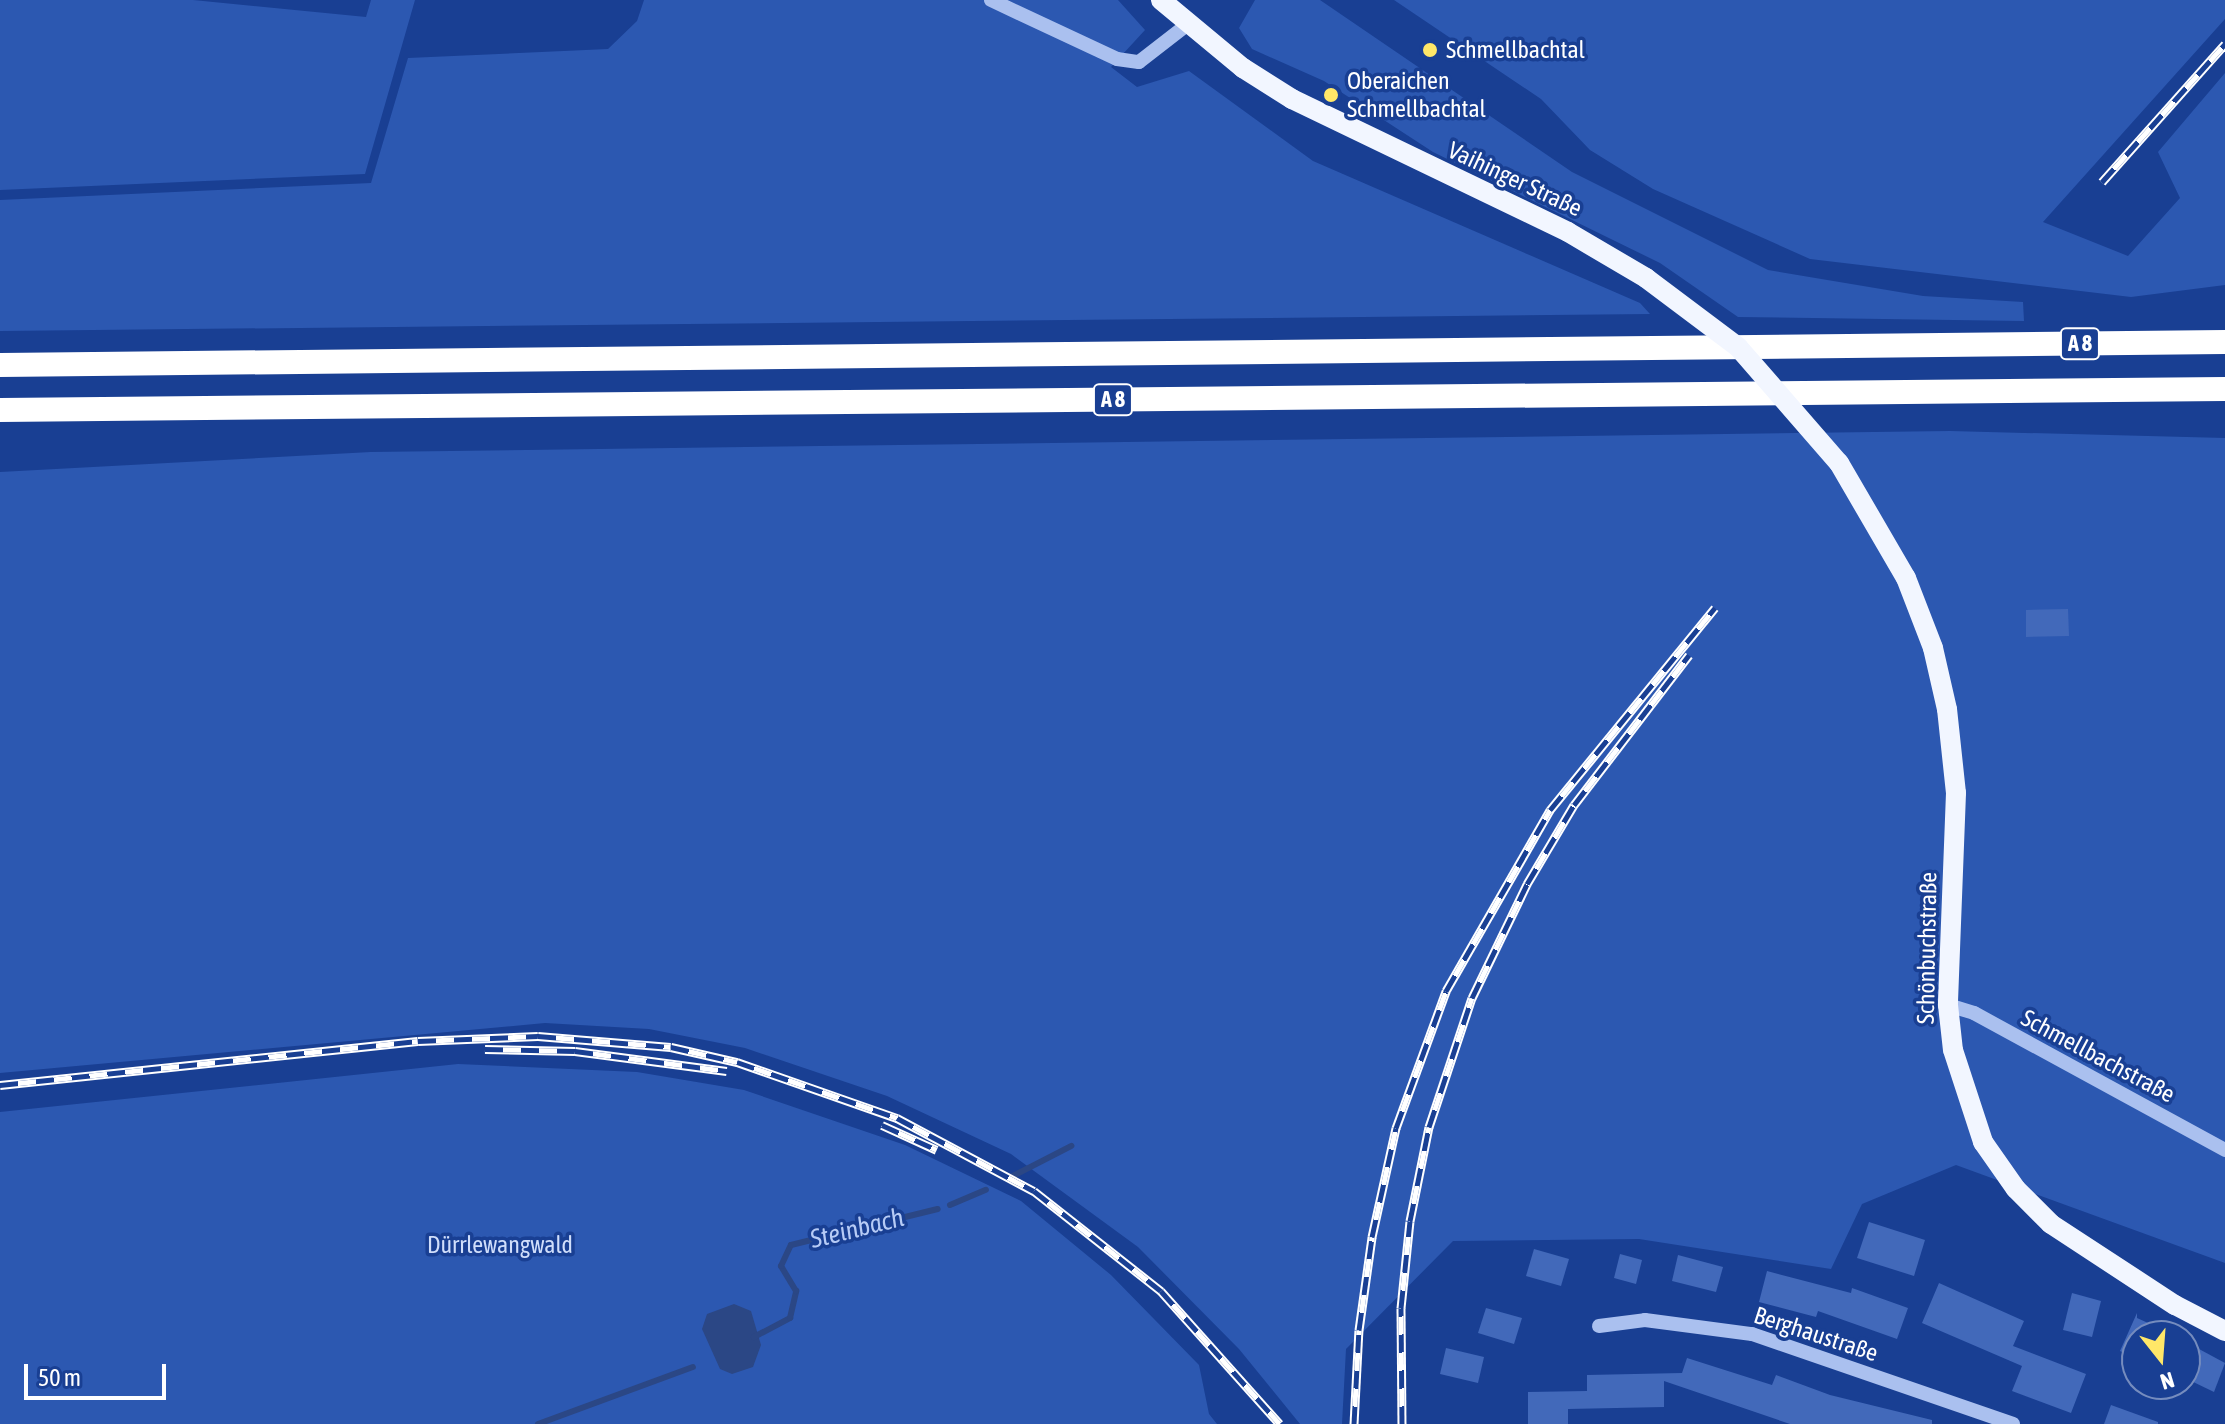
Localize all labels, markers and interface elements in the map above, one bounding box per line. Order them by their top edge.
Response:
place label: Schmellbachtal [1446,36,1585,64]
marker: Schmellbachtal [1421,41,1439,59]
place label: Oberaichen Schmellbachtal [1347,67,1486,123]
marker: Oberaichen Schmellbachtal [1322,86,1340,104]
street label: Vaihinger Straße [1443,135,1587,223]
road number: A 8 [2058,326,2102,362]
road number: A 8 [1091,382,1135,418]
street label: Schönbuchstraße [1911,872,1943,1024]
street label: Schmellbachstraße [2016,1003,2180,1109]
water label: Steinbach [807,1202,907,1256]
park label: Dürrlewangwald [427,1231,573,1259]
street label: Berghaustraße [1750,1300,1882,1368]
north arrow [2121,1320,2201,1400]
scale bar [28,1348,170,1398]
text: 50 m [38,1364,81,1391]
text: N [2157,1367,2177,1395]

